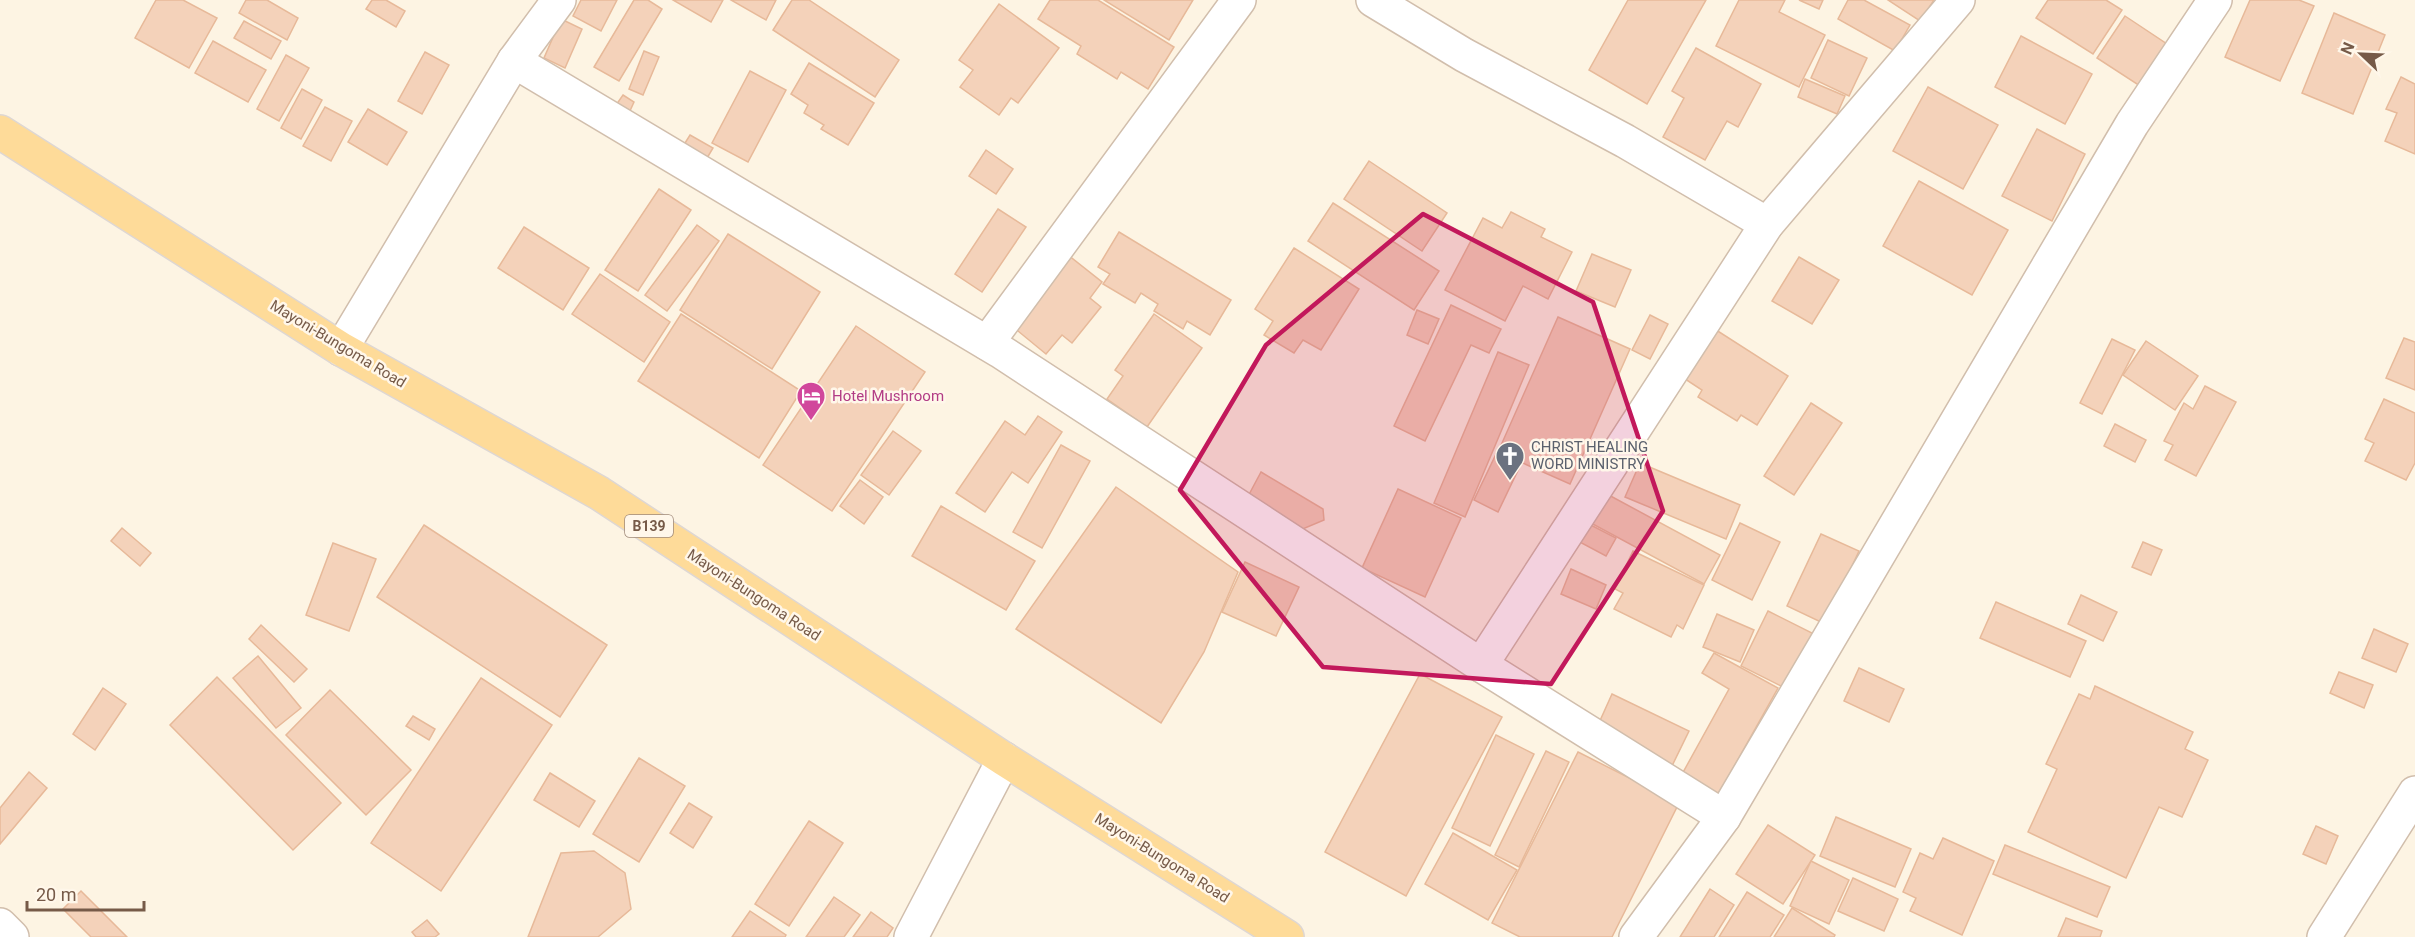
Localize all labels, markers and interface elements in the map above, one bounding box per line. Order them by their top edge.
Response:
north arrow [2331,24,2391,84]
text: N [2337,39,2359,57]
street label: Mayoni-Bungoma Road [267,296,409,392]
hotel icon: Hotel Mushroom [795,380,827,422]
place label: Hotel Mushroom [832,387,944,405]
place label: CHRIST HEALING WORD MINISTRY [1531,438,1648,473]
church icon: CHRIST HEALING WORD MINISTRY [1494,440,1526,482]
road number: B139 [625,515,673,537]
street label: Mayoni-Bungoma Road [684,545,824,645]
street label: Mayoni-Bungoma Road [1091,809,1233,907]
scale bar [27,874,144,912]
text: 20 m [36,884,76,905]

